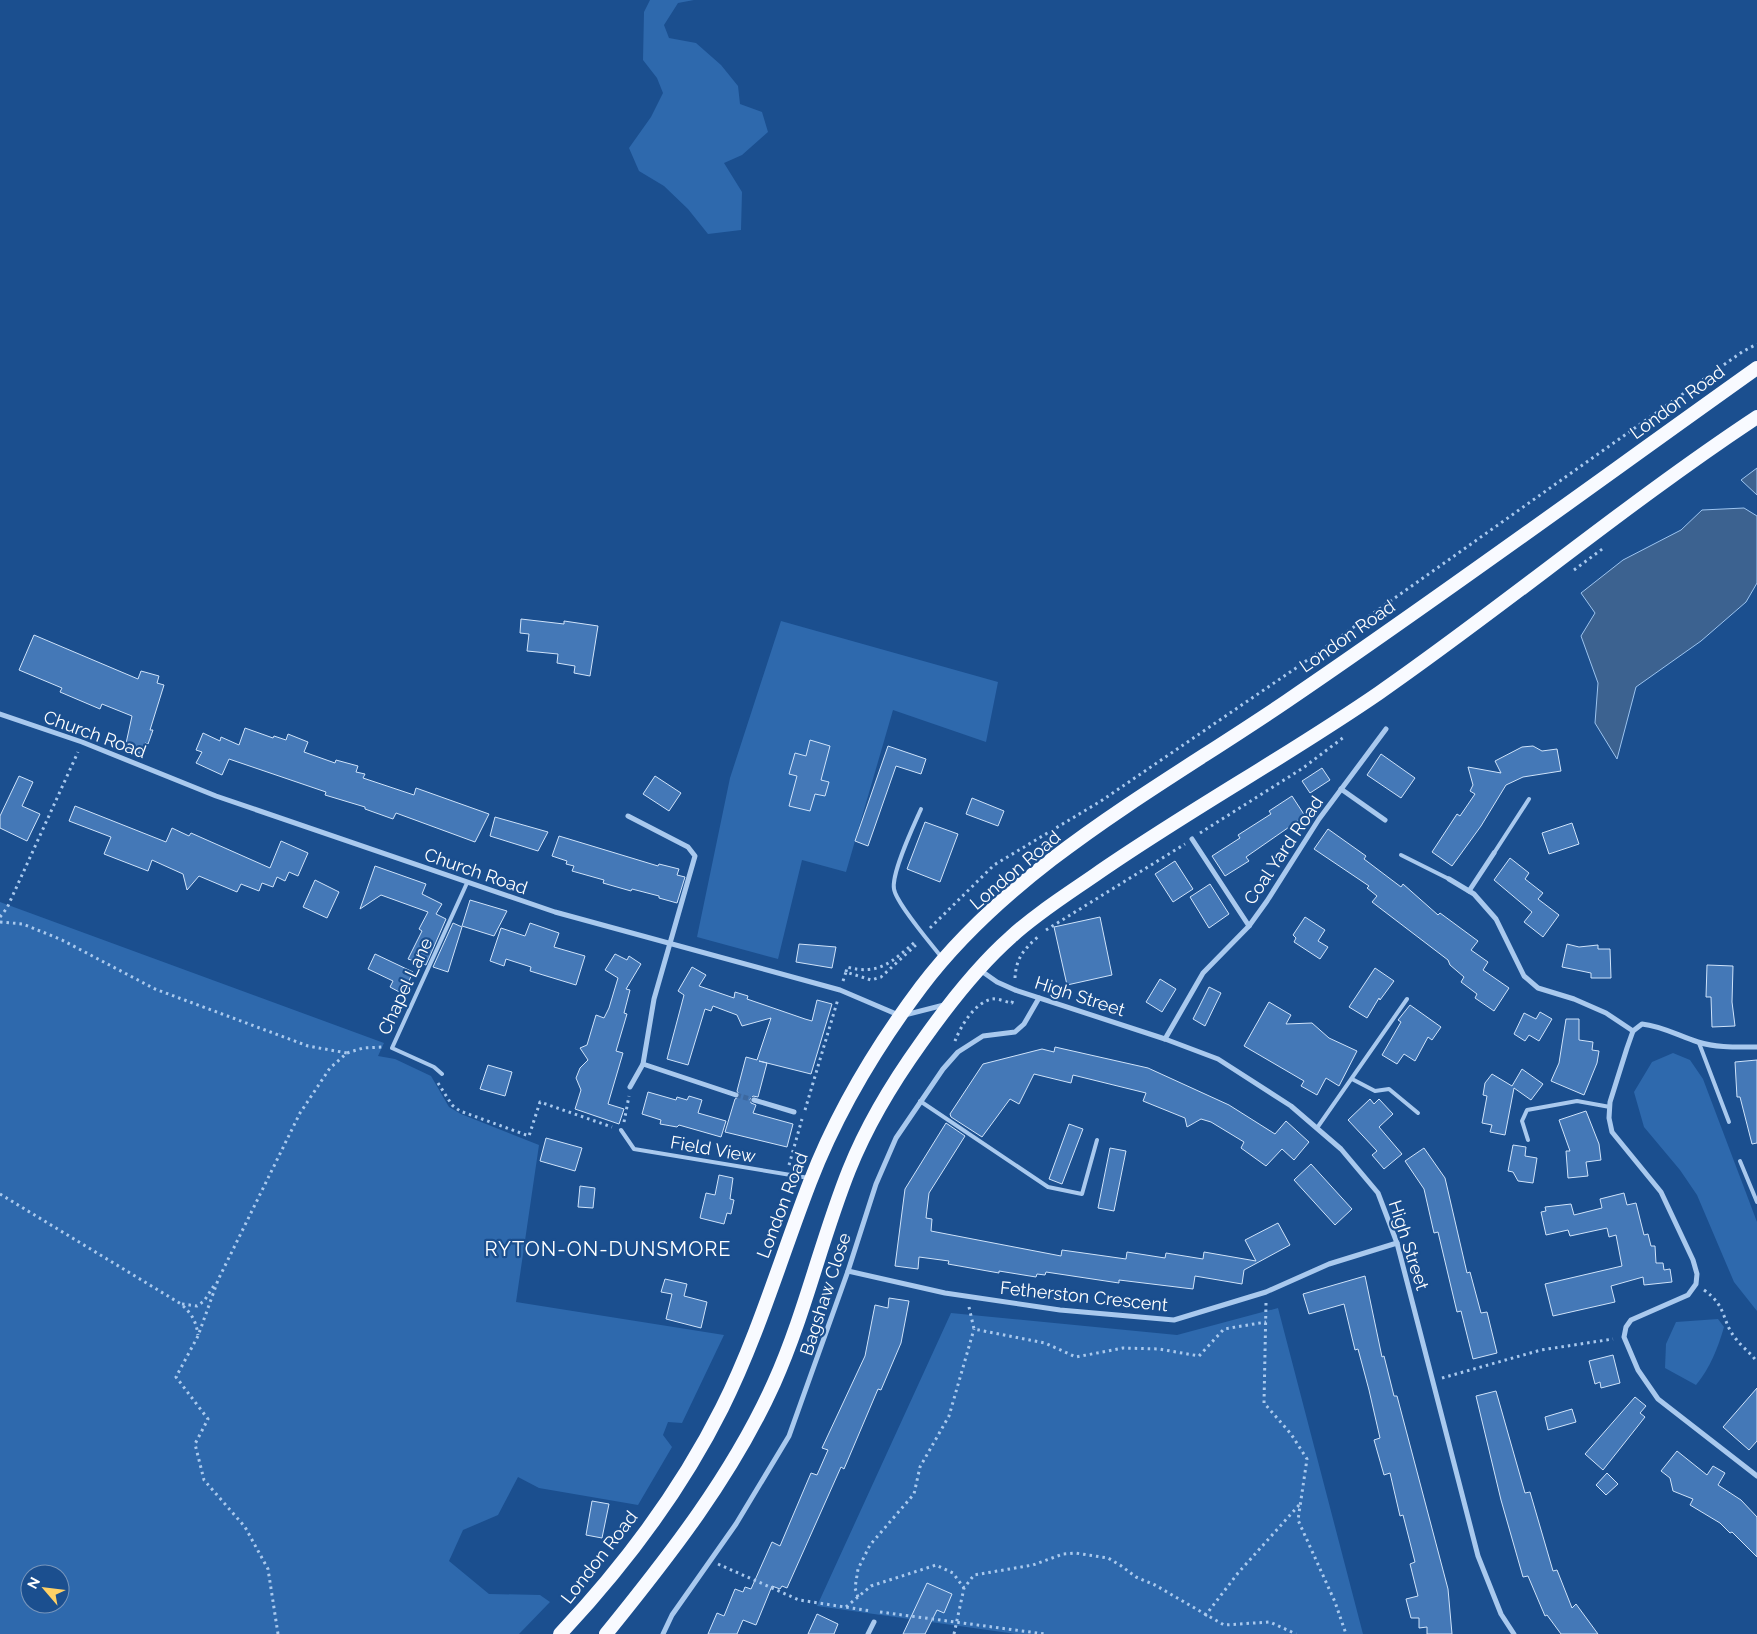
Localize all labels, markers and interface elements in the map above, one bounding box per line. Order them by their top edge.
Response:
street label: London Road [1626,361,1728,443]
street label: London Road [1295,595,1399,677]
street label: Church Road [41,706,149,762]
street label: Coal Yard Road [1239,792,1327,908]
street label: London Road [965,826,1065,914]
street label: Church Road [422,844,530,898]
street label: Chapel Lane [373,934,437,1038]
street label: High Street [1032,972,1128,1020]
street label: Field View [669,1131,758,1167]
street label: London Road [752,1149,812,1261]
street label: High Street [1385,1197,1433,1293]
street label: Bagshaw Close [795,1230,855,1358]
district label: RYTON-ON-DUNSMORE [485,1237,731,1261]
street label: Fetherston Crescent [999,1277,1169,1315]
street label: London Road [556,1507,642,1607]
north arrow [20,1564,70,1614]
text: N [24,1574,43,1591]

